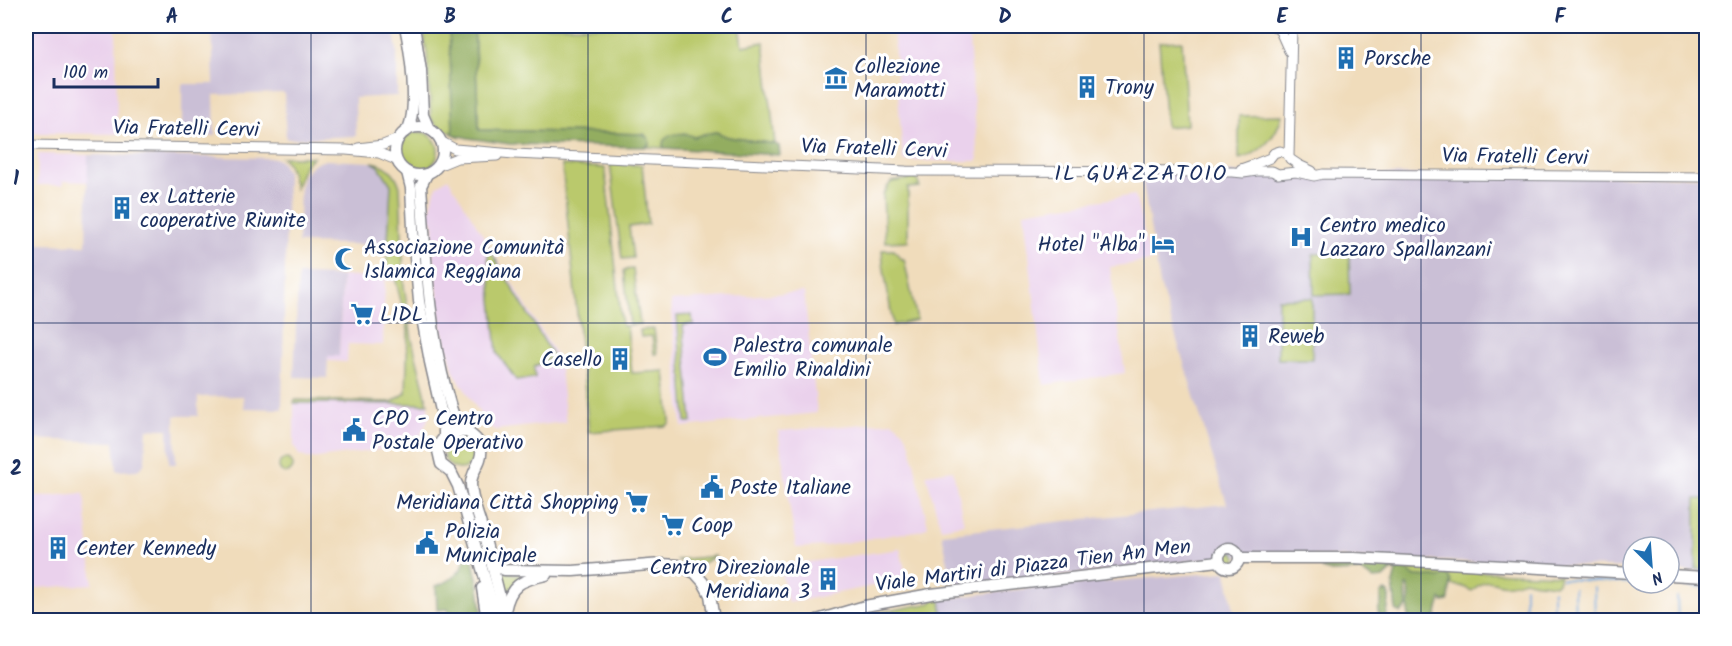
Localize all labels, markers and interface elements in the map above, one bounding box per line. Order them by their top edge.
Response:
text: A [166,2,178,34]
text: B [444,2,456,34]
text: C [721,2,733,34]
text: D [998,2,1012,34]
text: E [1276,2,1288,34]
text: F [1555,2,1567,34]
place label: Porsche [1364,43,1431,76]
building icon: Porsche [1333,45,1359,71]
scale bar [54,51,158,89]
place label: Collezione Maramotti [854,51,946,108]
text: 100 m [63,59,108,88]
museum icon: Collezione Maramotti [823,65,849,91]
place label: Trony [1105,72,1154,105]
building icon: Trony [1074,74,1100,100]
street label: Via Fratelli Cervi [113,112,260,147]
street label: Via Fratelli Cervi [800,130,949,169]
street label: Via Fratelli Cervi [1442,140,1589,175]
district label: IL GUAZZATOIO [1054,157,1228,192]
text: 1 [13,164,19,196]
place label: ex Latterie cooperative Riunite [140,181,306,238]
building icon: ex Latterie cooperative Riunite [109,195,135,221]
place label: Centro medico Lazzaro Spallanzani [1319,210,1492,267]
hospital icon: Centro medico Lazzaro Spallanzani [1288,224,1314,250]
place label: Hotel "Alba" [1038,229,1145,262]
hotel icon: Hotel "Alba" [1150,231,1176,257]
place label: Associazione Comunità Islamica Reggiana [364,232,564,289]
mosque icon: Associazione Comunità Islamica Reggiana [333,246,359,272]
place label: LIDL [380,299,423,332]
supermarket icon: LIDL [349,301,375,327]
place label: Reweb [1268,321,1324,354]
building icon: Reweb [1237,323,1263,349]
place label: Palestra comunale Emilio Rinaldini [733,330,893,387]
place label: Casello [541,344,602,377]
sports icon: Palestra comunale Emilio Rinaldini [702,344,728,370]
building icon: Casello [607,346,633,372]
place label: CPO - Centro Postale Operativo [372,403,524,460]
public building icon: CPO - Centro Postale Operativo [341,417,367,443]
text: 2 [10,454,22,486]
place label: Poste Italiane [730,472,852,505]
public building icon: Poste Italiane [699,474,725,500]
place label: Meridiana Città Shopping [396,487,619,520]
supermarket icon: Meridiana Città Shopping [624,489,650,515]
place label: Coop [691,510,733,543]
supermarket icon: Coop [660,512,686,538]
place label: Polizia Municipale [445,516,537,573]
public building icon: Polizia Municipale [414,530,440,556]
street label: Viale Martiri di Piazza Tien An Men [874,531,1193,602]
place label: Center Kennedy [76,533,216,566]
building icon: Center Kennedy [45,535,71,561]
north arrow [1621,535,1681,595]
place label: Centro Direzionale Meridiana 3 [649,552,811,609]
text: N [1647,564,1667,591]
building icon: Centro Direzionale Meridiana 3 [815,566,841,592]

